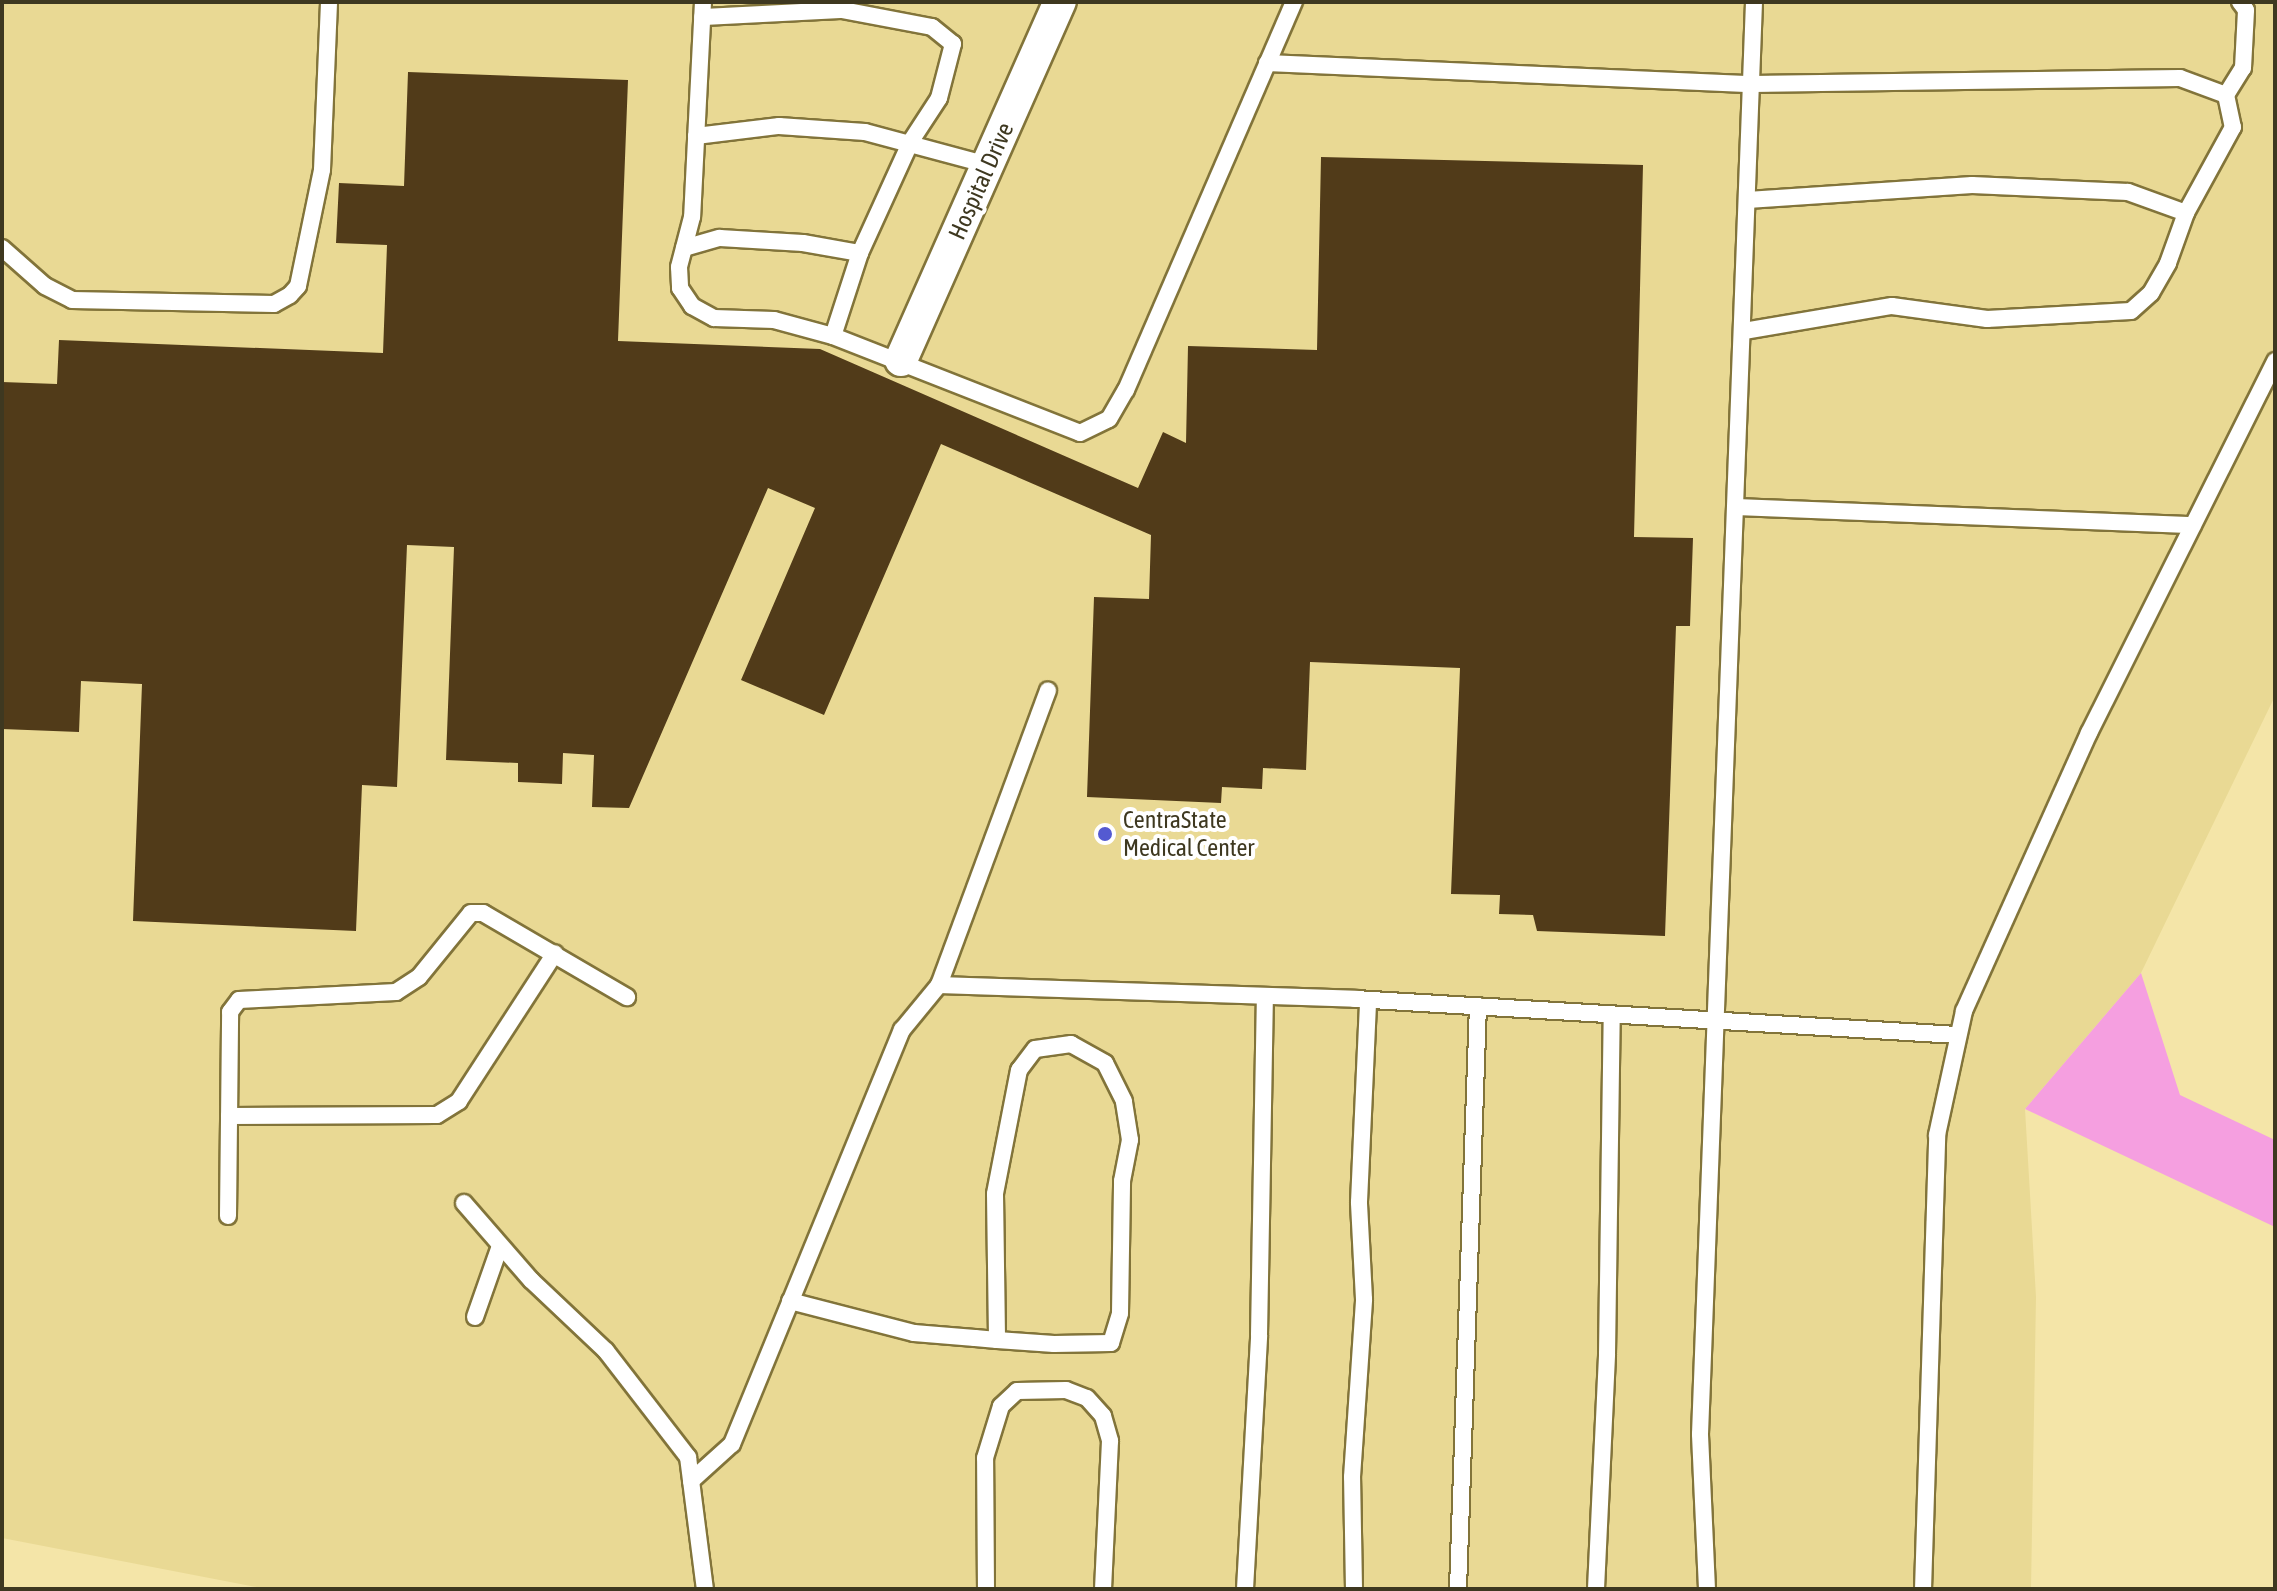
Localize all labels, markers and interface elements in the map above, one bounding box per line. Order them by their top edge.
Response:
street label: Hospital Drive [942,118,1020,244]
place label: CentraState Medical Center [1123,806,1254,862]
marker: CentraState Medical Center [1094,823,1116,845]

